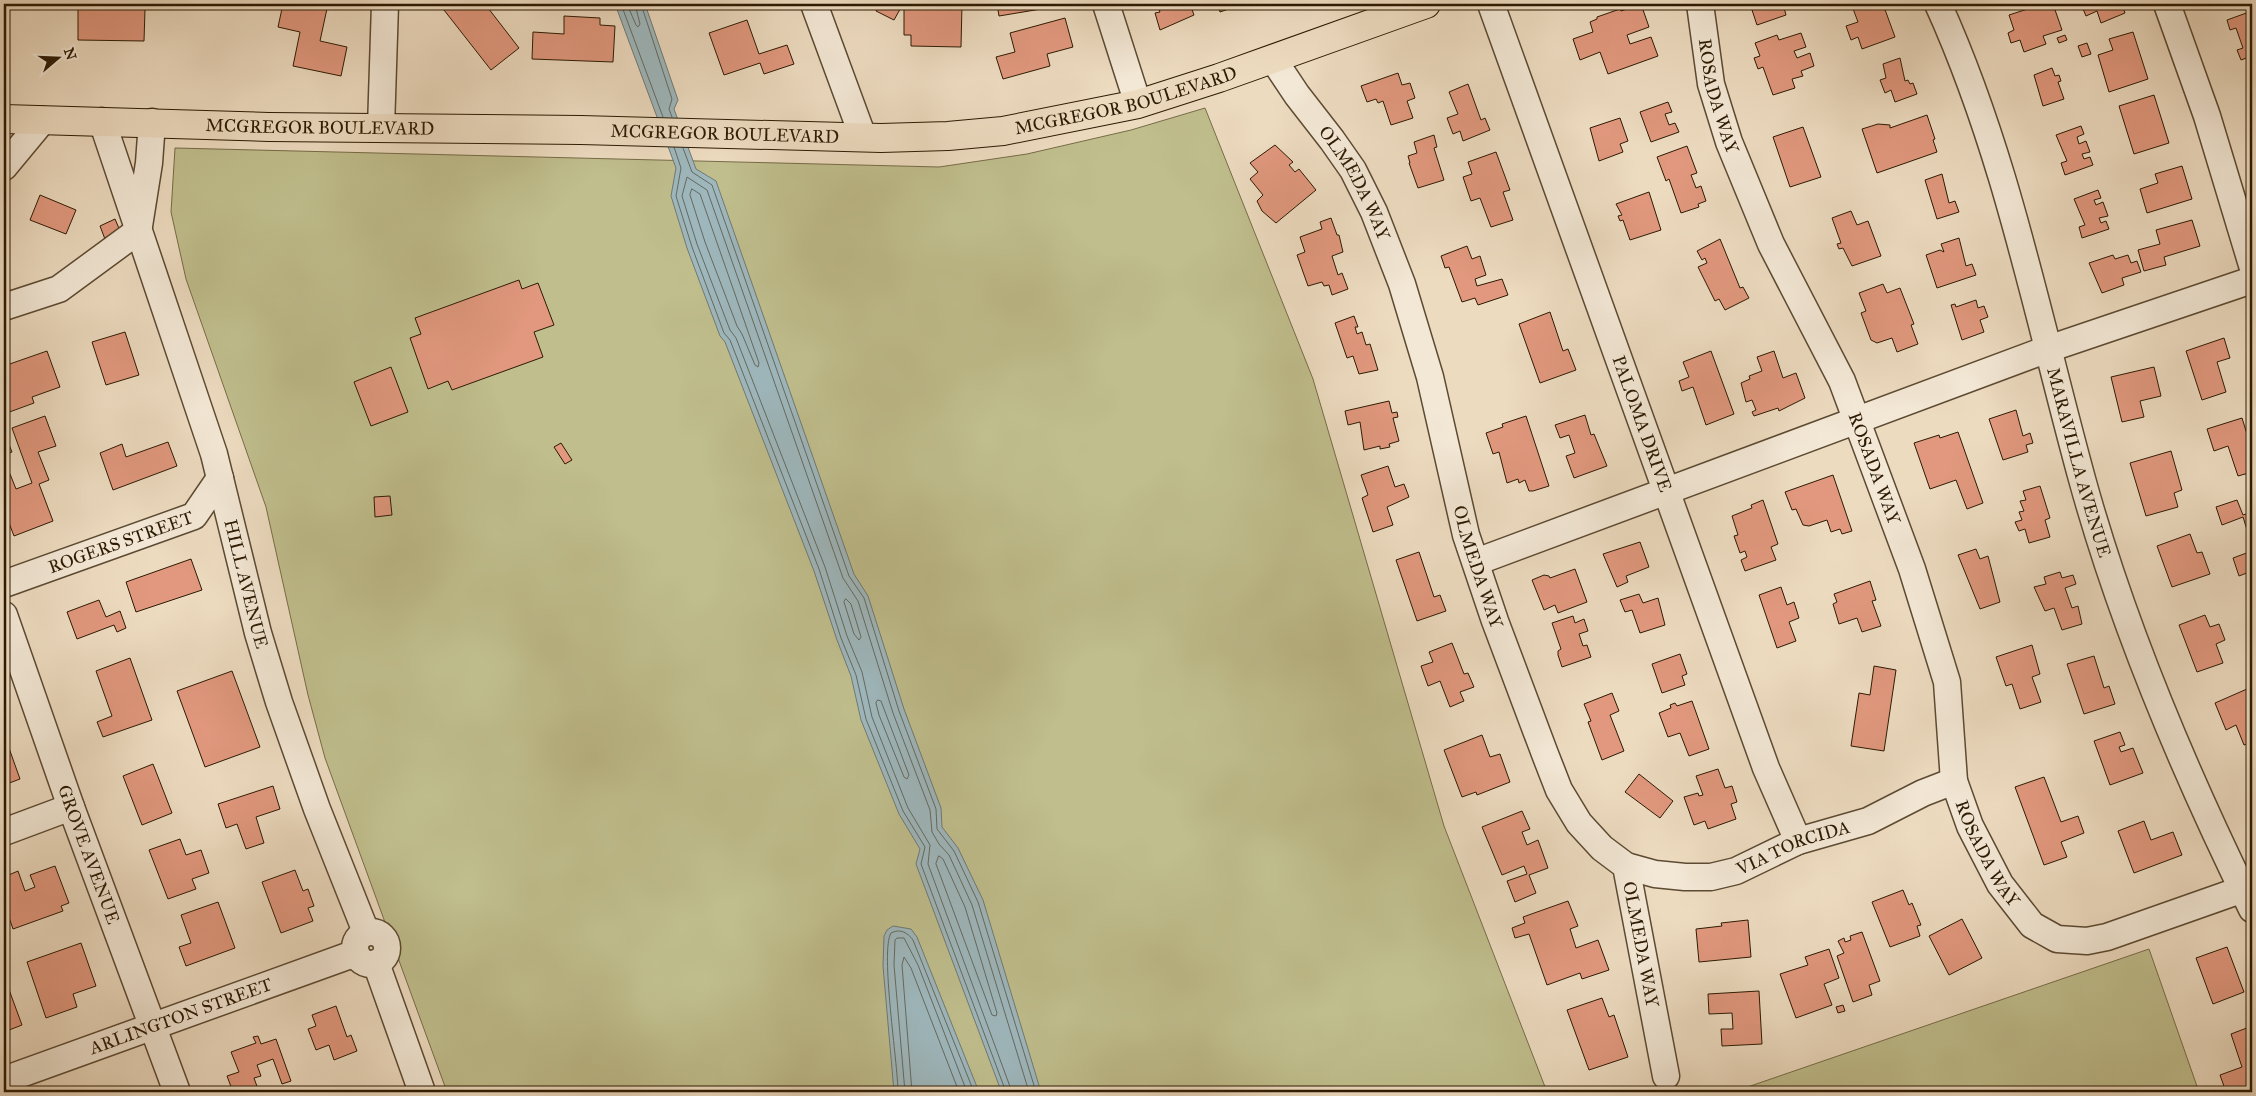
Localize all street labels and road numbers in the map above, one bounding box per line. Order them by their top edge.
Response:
street label: ROSADA WAY [1694,37,1744,157]
street label: MCGREGOR BOULEVARD [1013,62,1240,139]
street label: MCGREGOR BOULEVARD [205,114,434,140]
street label: MCGREGOR BOULEVARD [610,120,839,148]
street label: OLMEDA WAY [1314,121,1395,244]
street label: PALOMA DRIVE [1607,353,1677,495]
street label: MARAVILLA AVENUE [2042,365,2116,560]
street label: ROSADA WAY [1844,409,1905,528]
street label: OLMEDA WAY [1449,503,1508,632]
street label: ROGERS STREET [45,506,196,578]
street label: HILL AVENUE [219,517,273,651]
street label: GROVE AVENUE [53,782,125,927]
street label: ROSADA WAY [1951,797,2025,911]
street label: VIA TORCIDA [1732,816,1852,881]
street label: OLMEDA WAY [1618,880,1664,1010]
street label: ARLINGTON STREET [86,973,275,1060]

